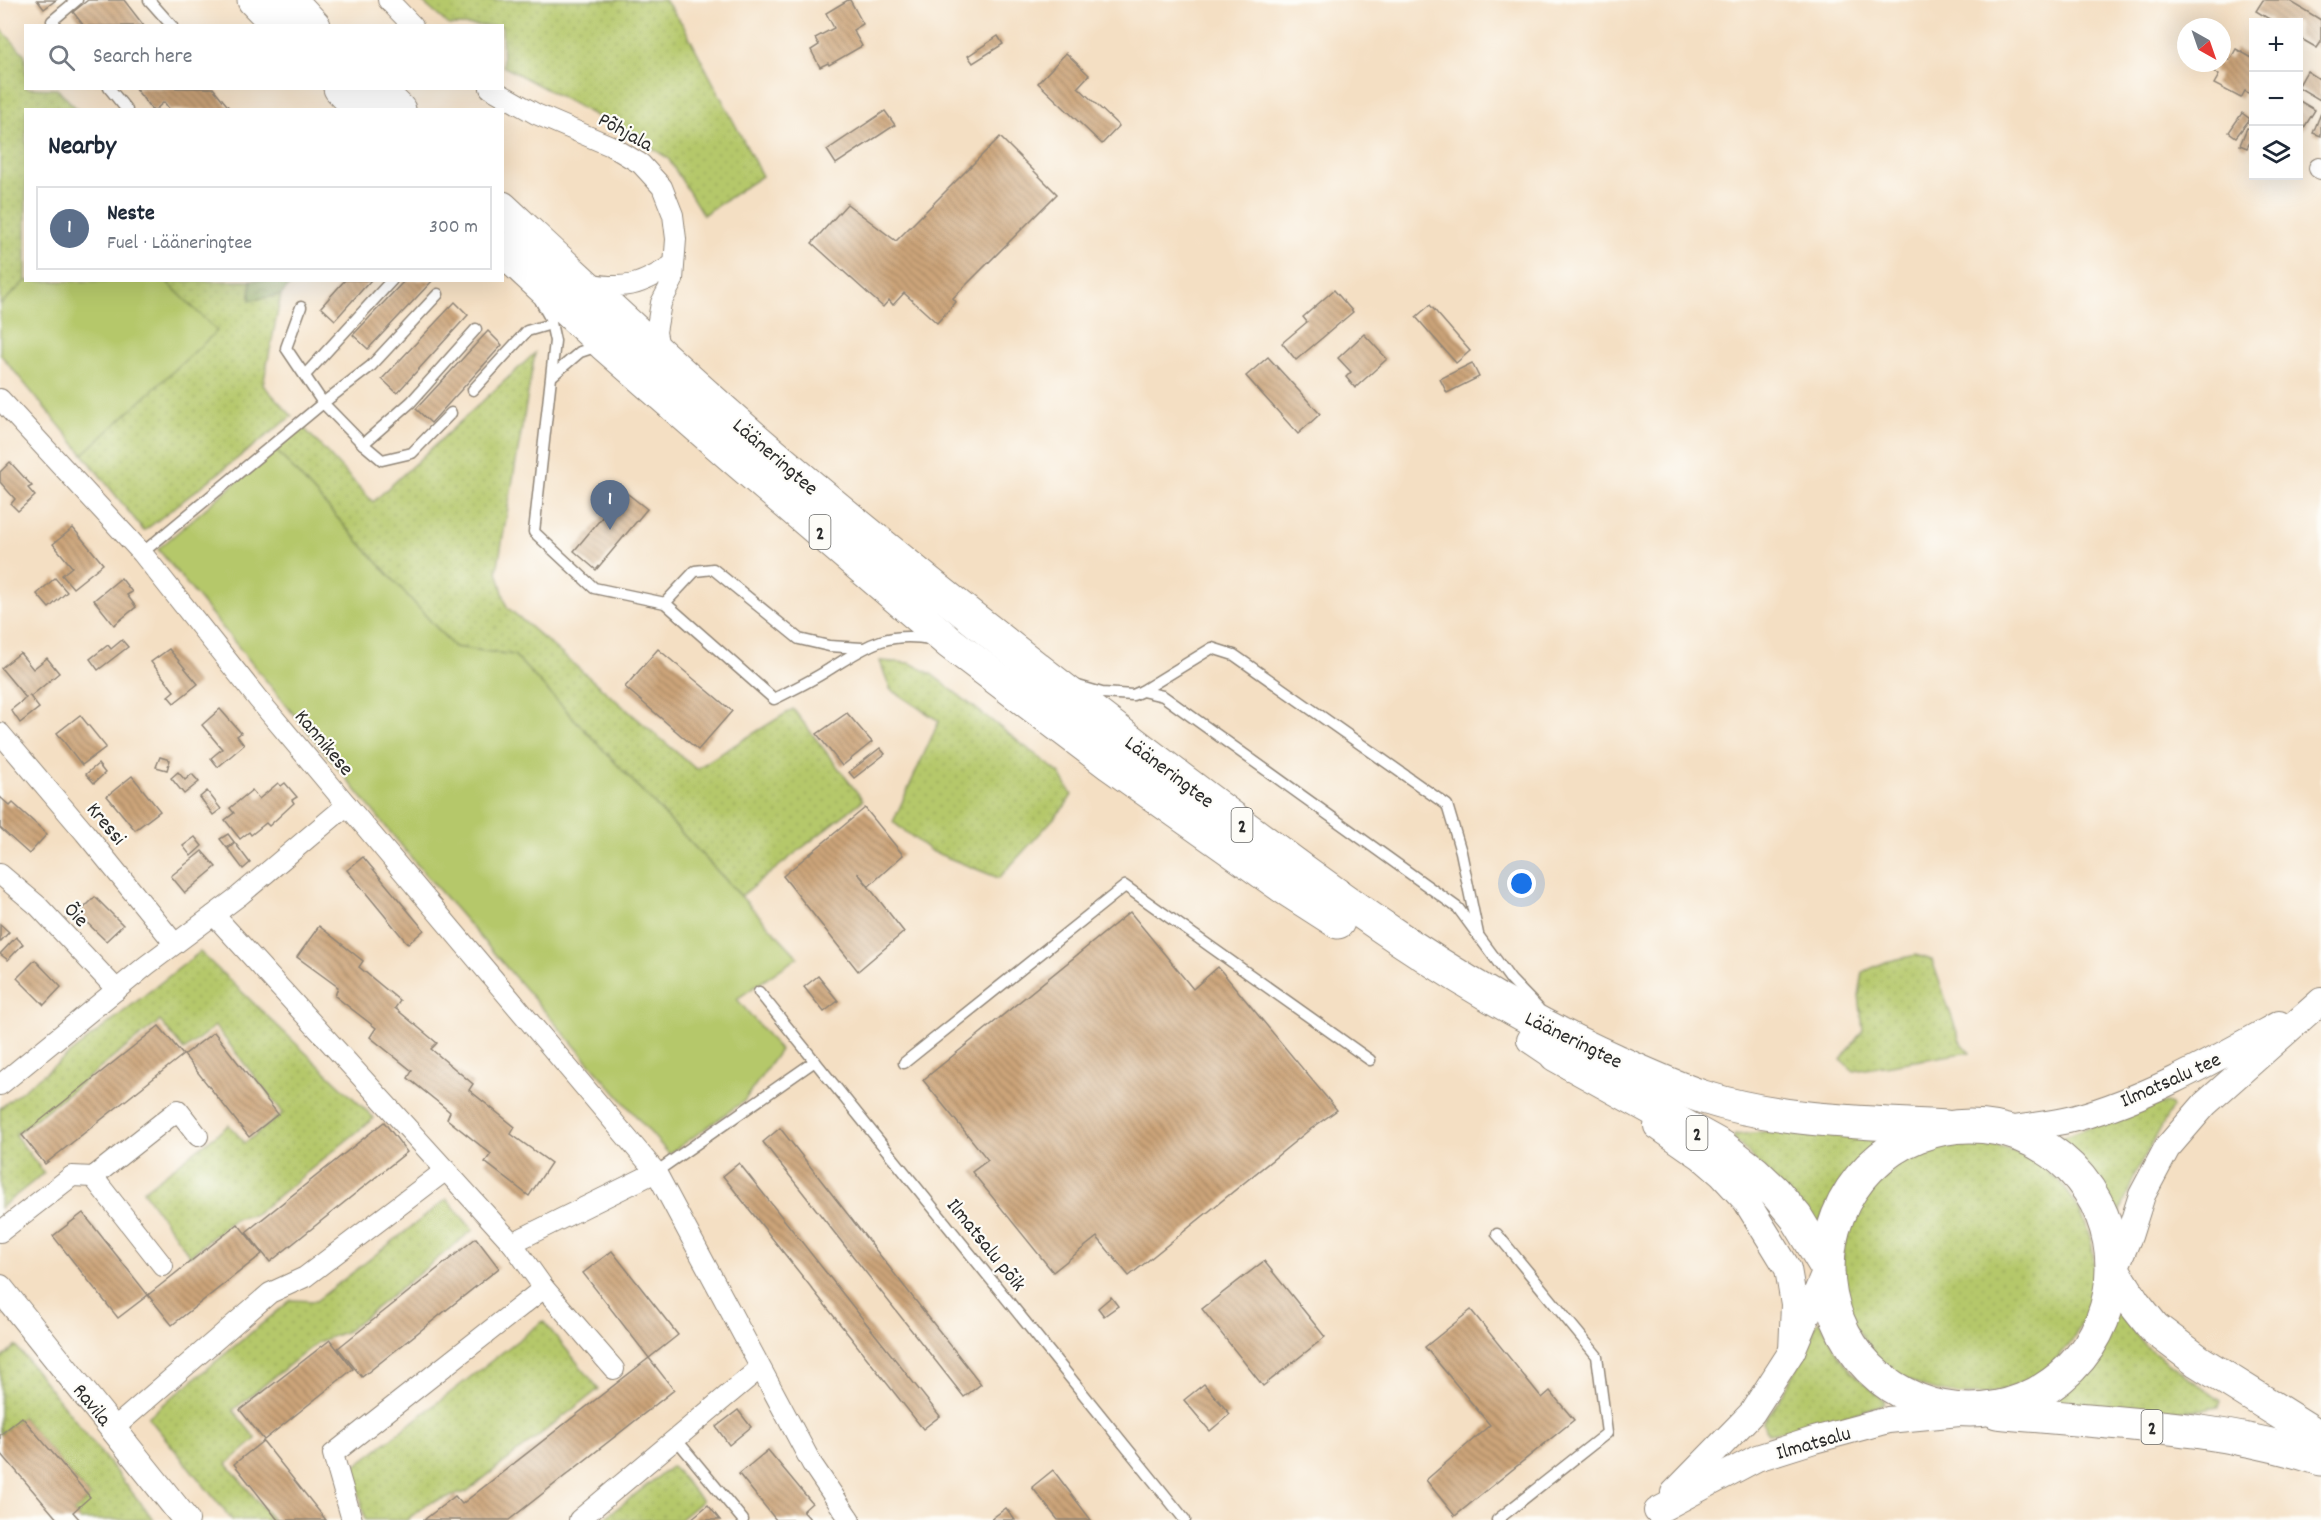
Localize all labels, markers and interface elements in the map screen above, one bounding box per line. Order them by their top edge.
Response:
north arrow [2177,18,2231,72]
map controls [2249,18,2303,180]
button: + [2249,18,2303,72]
search box [24,24,504,90]
icon: search [45,41,78,74]
text: Search here [93,42,192,73]
button: − [2249,72,2303,126]
street label: Põhjala [592,106,658,162]
button: layers [2249,126,2303,180]
text: Nearby [48,129,116,166]
text: Neste [107,199,155,230]
text: 1 [67,214,72,242]
text: 300 m [429,214,478,242]
text: Fuel · Lääneringtee [107,230,252,258]
street label: Lääneringtee [724,412,824,504]
pin: 1 [590,480,630,530]
road number: 2 [810,515,830,549]
street label: Kannikese [286,704,359,784]
street label: Lääneringtee [1117,730,1219,817]
street label: Kressi [78,797,132,853]
road number: 2 [1232,808,1252,842]
your location [1507,869,1536,898]
street label: Õie [55,897,94,935]
street label: Lääneringtee [1519,1005,1627,1078]
street label: Ilmatsalu tee [2116,1046,2226,1117]
road number: 2 [1686,1116,1708,1150]
street label: Ilmatsalu põik [938,1193,1032,1299]
street label: Ravila [64,1378,118,1435]
road number: 2 [2142,1410,2162,1444]
street label: Ilmatsalu [1773,1420,1855,1470]

